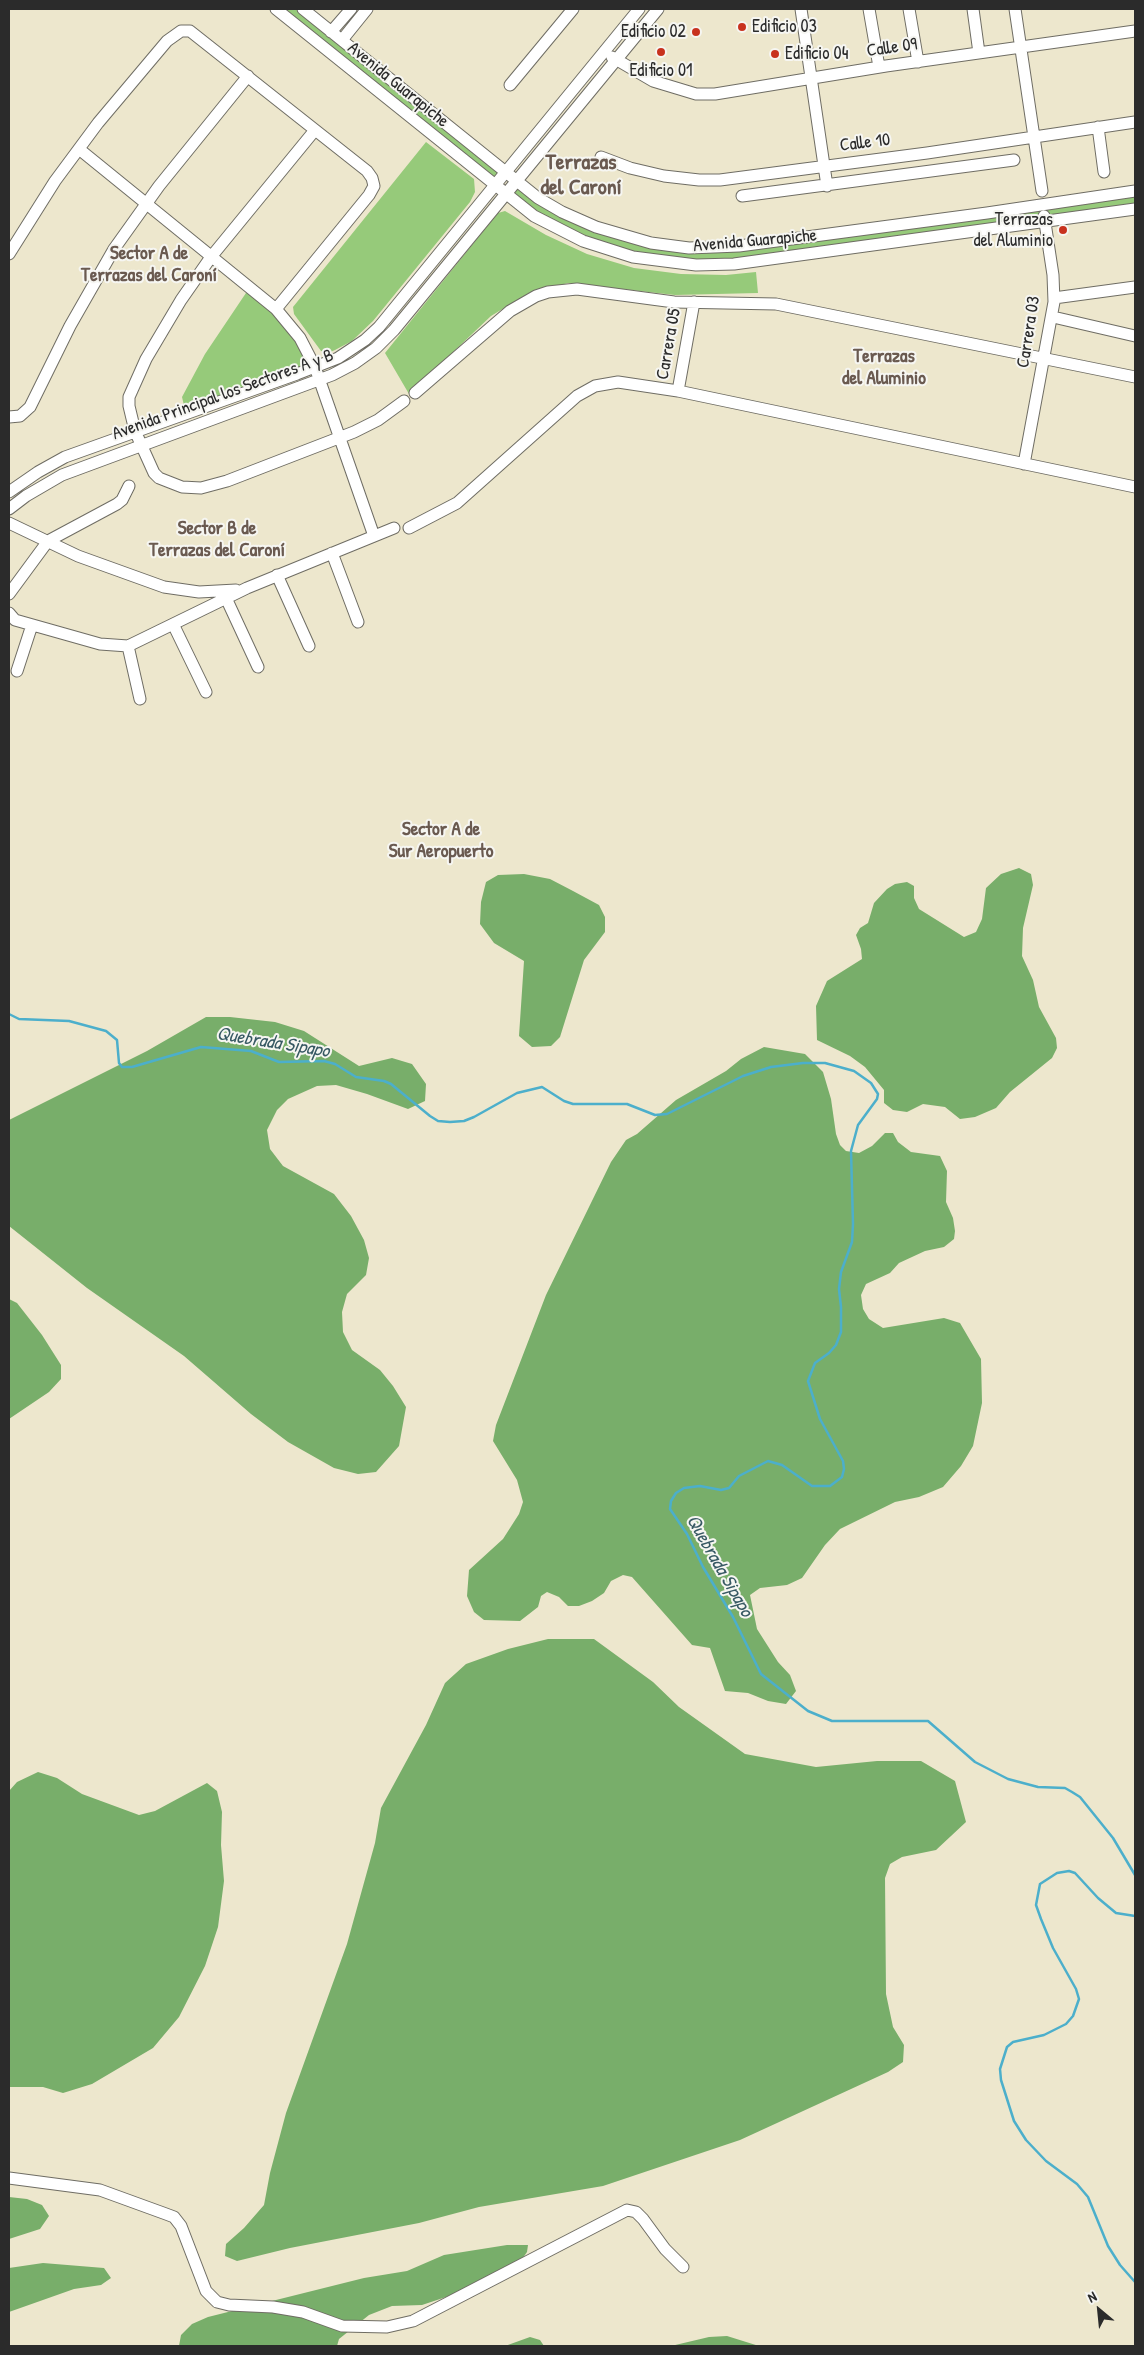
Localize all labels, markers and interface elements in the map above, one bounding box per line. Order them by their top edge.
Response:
place label: Edificio 03 [752,16,817,38]
place label: Edificio 02 [621,21,686,43]
marker: Edificio 03 [736,21,748,33]
marker: Edificio 02 [690,26,702,38]
street label: Calle 09 [865,34,919,62]
street label: Avenida Guarapiche [343,38,453,132]
place label: Edificio 04 [785,43,848,65]
marker: Edificio 01 [655,46,667,58]
marker: Edificio 04 [769,48,781,60]
place label: Edificio 01 [629,60,693,82]
street label: Calle 10 [839,129,891,157]
district label: Terrazas del Caroní [540,150,622,202]
place label: Terrazas del Aluminio [973,209,1053,252]
marker: Terrazas del Aluminio [1057,224,1069,236]
street label: Avenida Guarapiche [692,225,818,257]
district label: Sector A de Terrazas del Caroní [81,243,217,287]
street label: Carrera 03 [1013,295,1045,369]
street label: Carrera 05 [652,307,686,381]
street label: Avenida Principal los Sectores A y B [109,345,337,445]
district label: Terrazas del Aluminio [842,346,926,390]
district label: Sector B de Terrazas del Caroní [149,518,285,562]
district label: Sector A de Sur Aeropuerto [389,819,493,863]
water label: Quebrada Sipapo [215,1023,331,1063]
water label: Quebrada Sipapo [681,1511,757,1621]
north arrow [1074,2285,1124,2335]
text: N [1084,2286,1099,2306]

